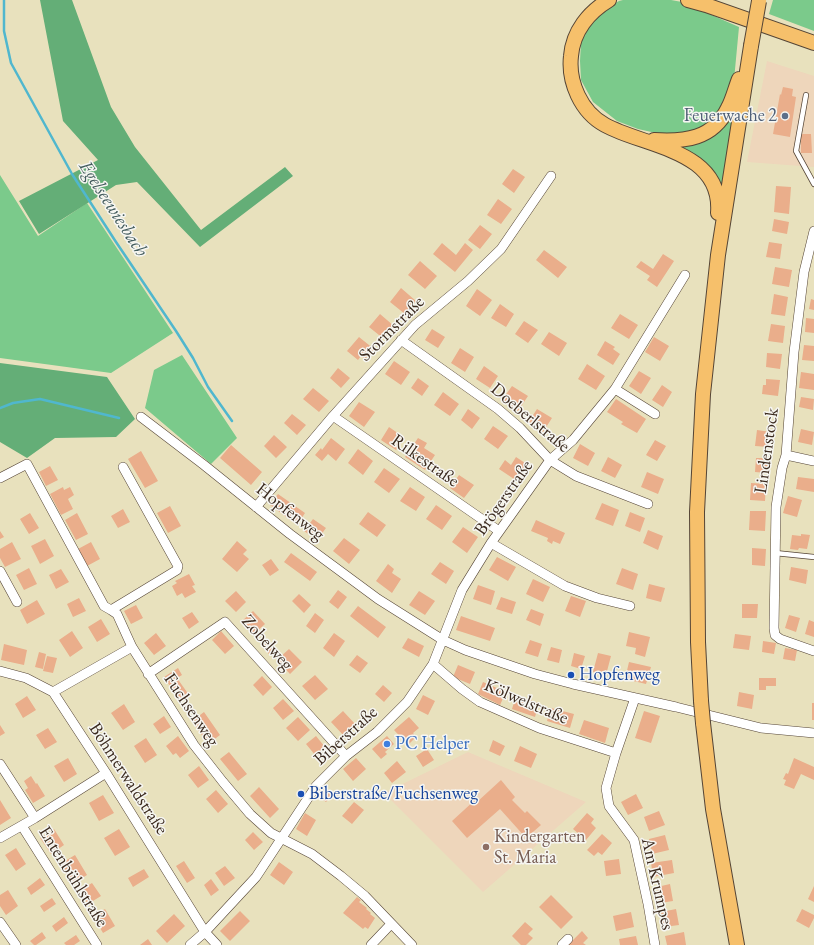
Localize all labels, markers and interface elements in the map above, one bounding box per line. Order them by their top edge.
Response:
place label: Feuerwache 2 [684,105,777,127]
marker: Feuerwache 2 [780,111,790,121]
water label: Egelseewiesbach [74,157,152,261]
street label: Stormstraße [355,292,429,366]
street label: Doeberlstraße [486,379,574,457]
street label: Lindenstock [750,407,784,495]
street label: Rilkestraße [387,430,463,492]
street label: Brögerstraße [470,456,538,540]
street label: Hopfenweg [251,479,329,545]
street label: Zobelweg [237,611,297,675]
place label: Hopfenweg [579,664,660,686]
street label: Fuchsenweg [159,669,223,751]
marker: Hopfenweg [566,670,576,680]
street label: Kölwelstraße [481,675,571,729]
street label: Biberstraße [310,702,382,770]
street label: Böhmerwaldstraße [84,719,172,839]
place label: PC Helper [395,733,470,755]
marker: PC Helper [382,739,392,749]
place label: Biberstraße/Fuchsenweg [309,783,478,805]
marker: Biberstraße/Fuchsenweg [296,789,306,799]
street label: Entenbühlstraße [33,823,113,931]
place label: Kindergarten St. Maria [494,826,586,868]
street label: Am Krumpes [636,836,678,932]
marker: Kindergarten St. Maria [481,842,491,852]

